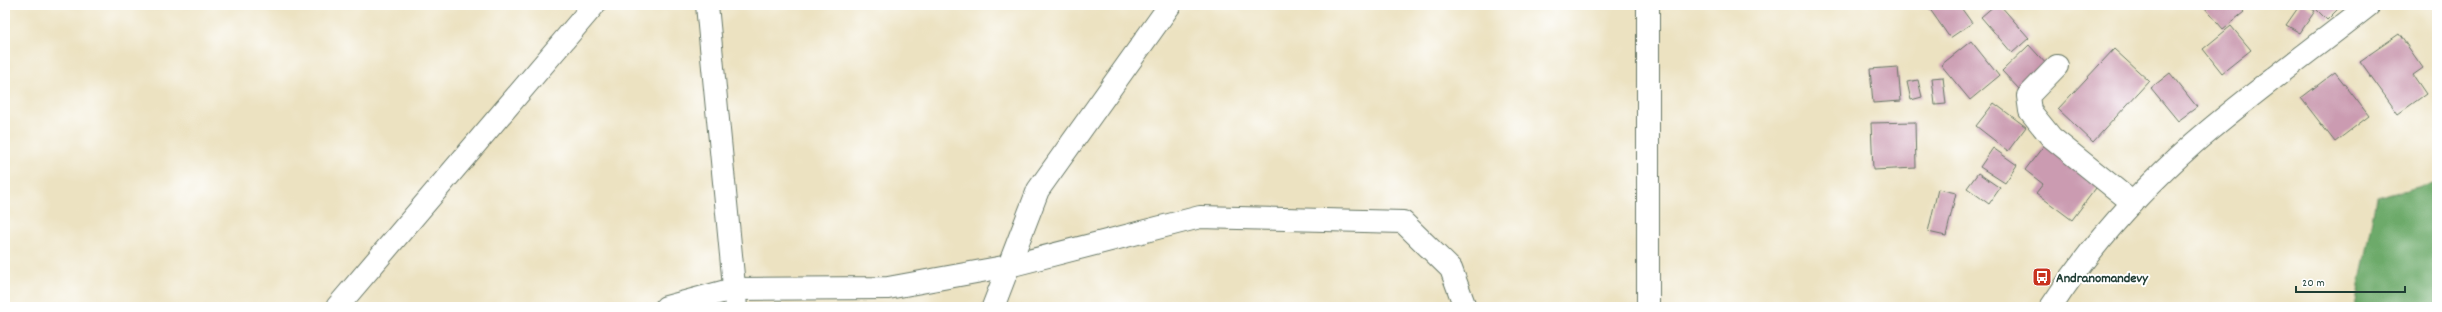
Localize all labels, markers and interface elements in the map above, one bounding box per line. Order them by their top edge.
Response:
bus stop icon: Andranomandevy [2031,266,2053,288]
scale bar [2296,268,2405,294]
place label: Andranomandevy [2056,269,2149,289]
text: 20 m [2302,275,2325,292]

